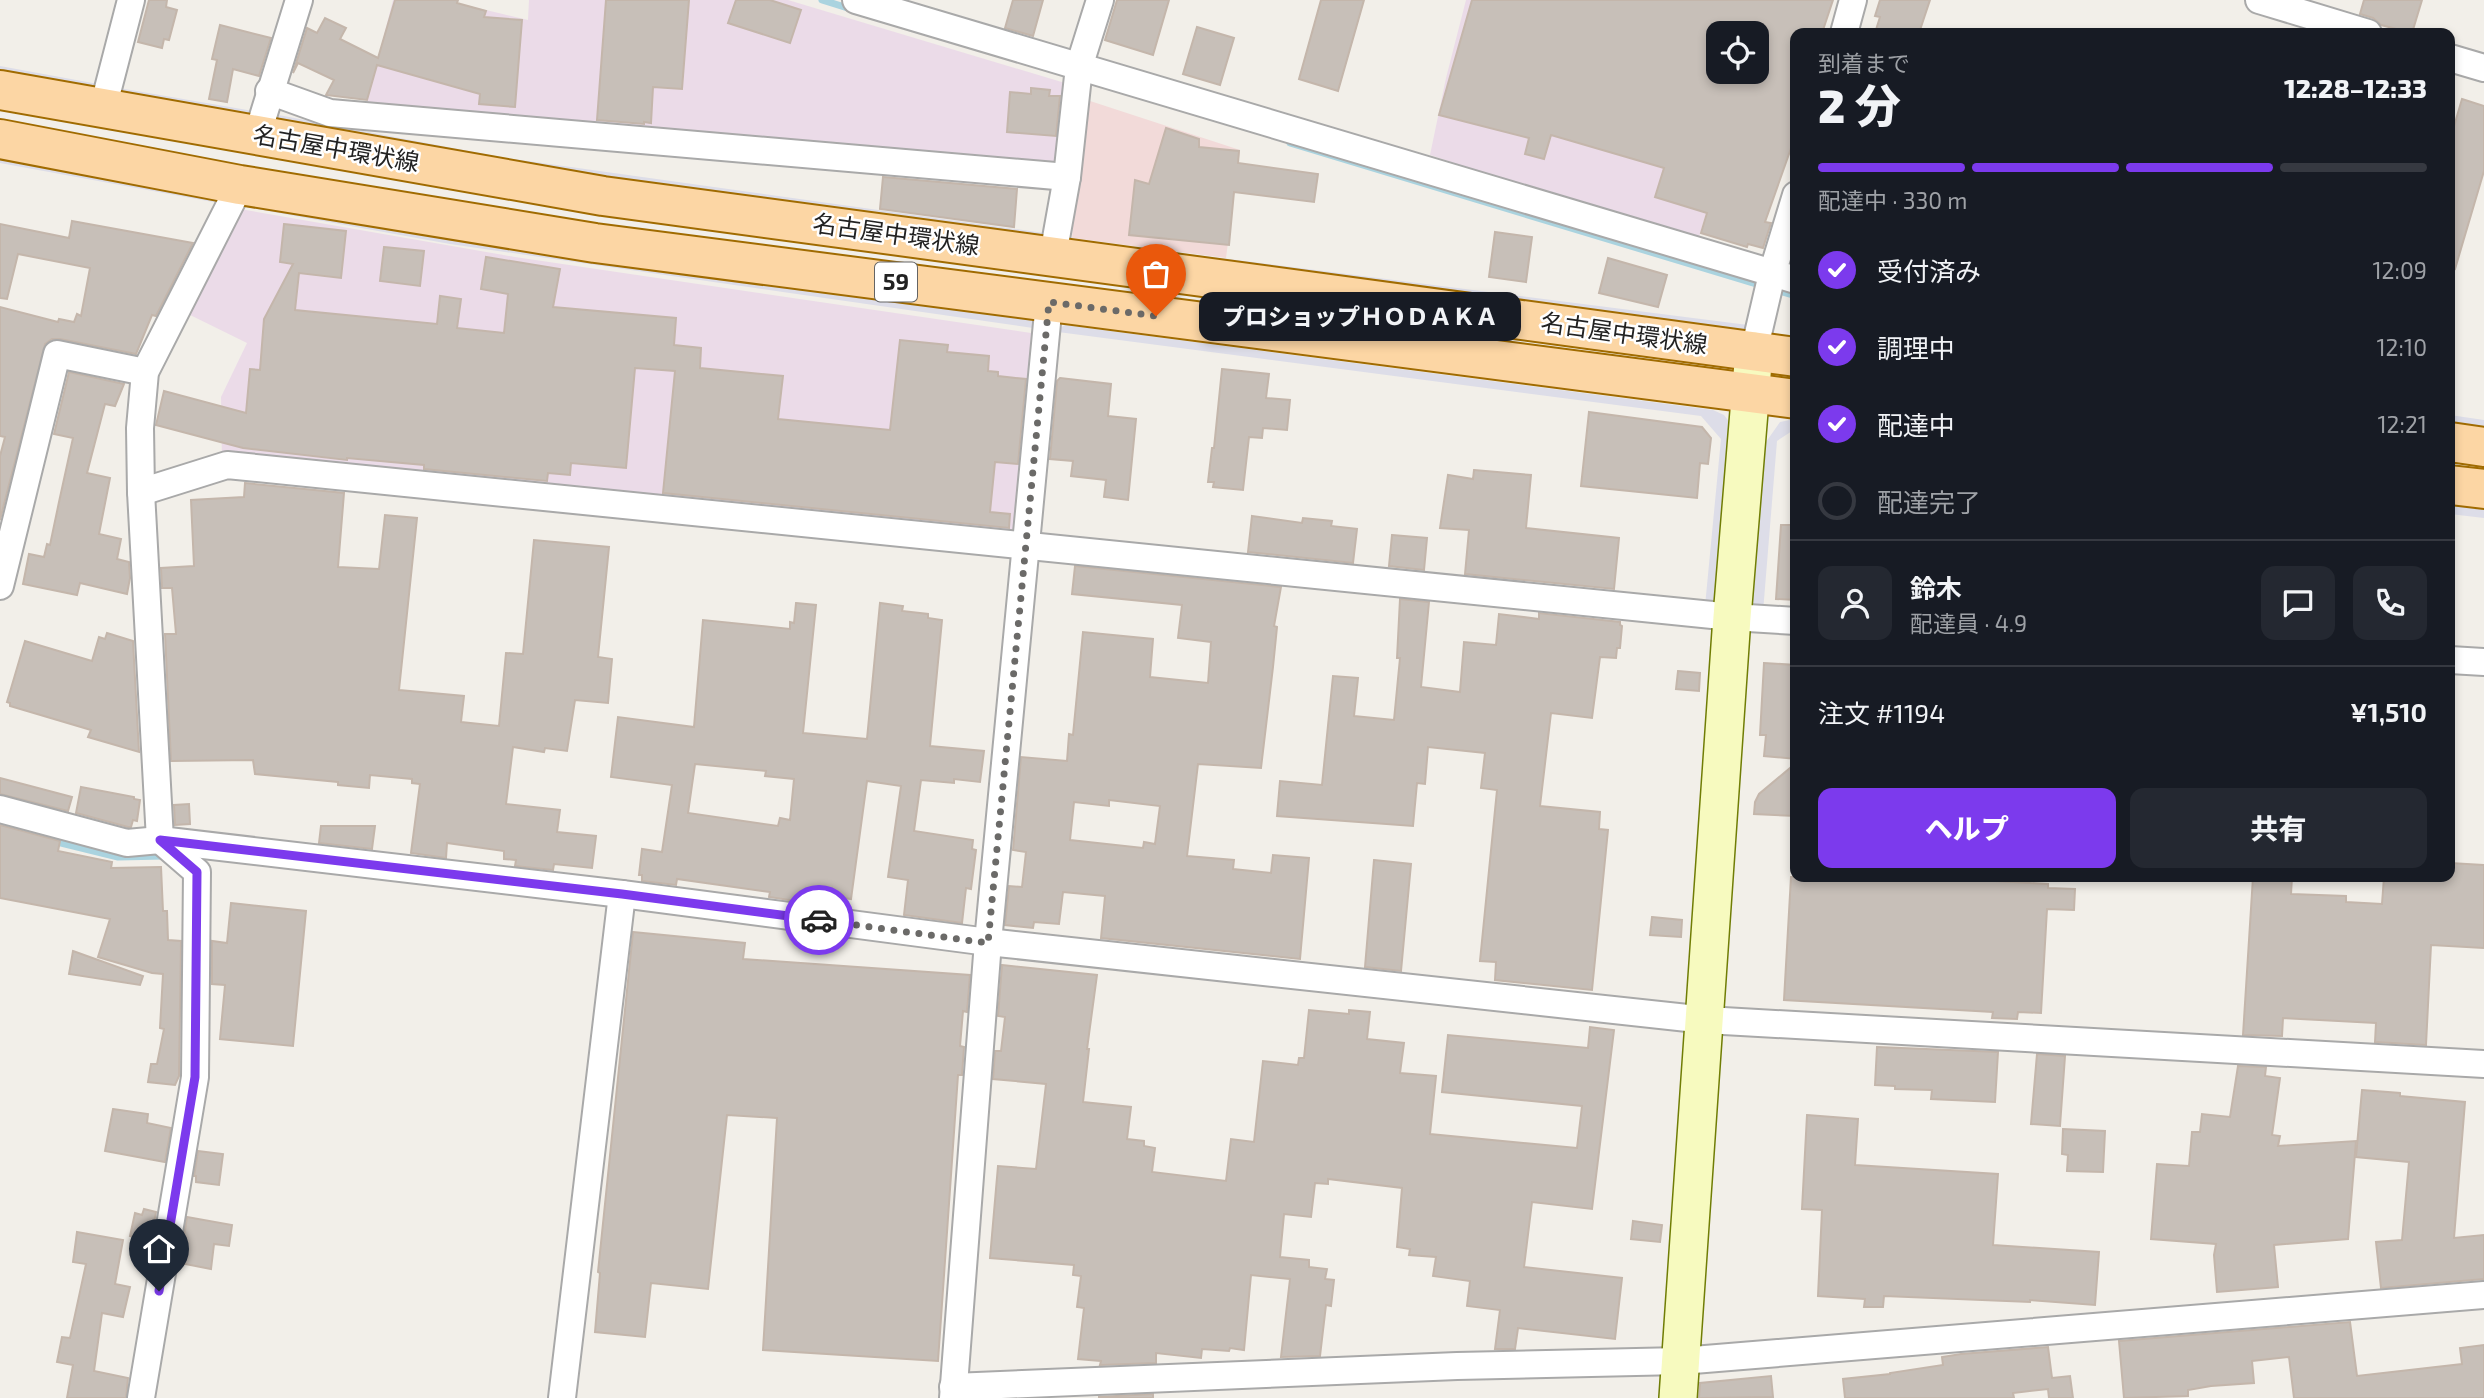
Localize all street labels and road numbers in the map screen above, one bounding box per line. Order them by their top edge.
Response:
street label: 名古屋中環状線 [251,119,422,176]
street label: 名古屋中環状線 [811,207,981,260]
road number: 59 [875,262,917,302]
street label: 名古屋中環状線 [1539,306,1709,359]

